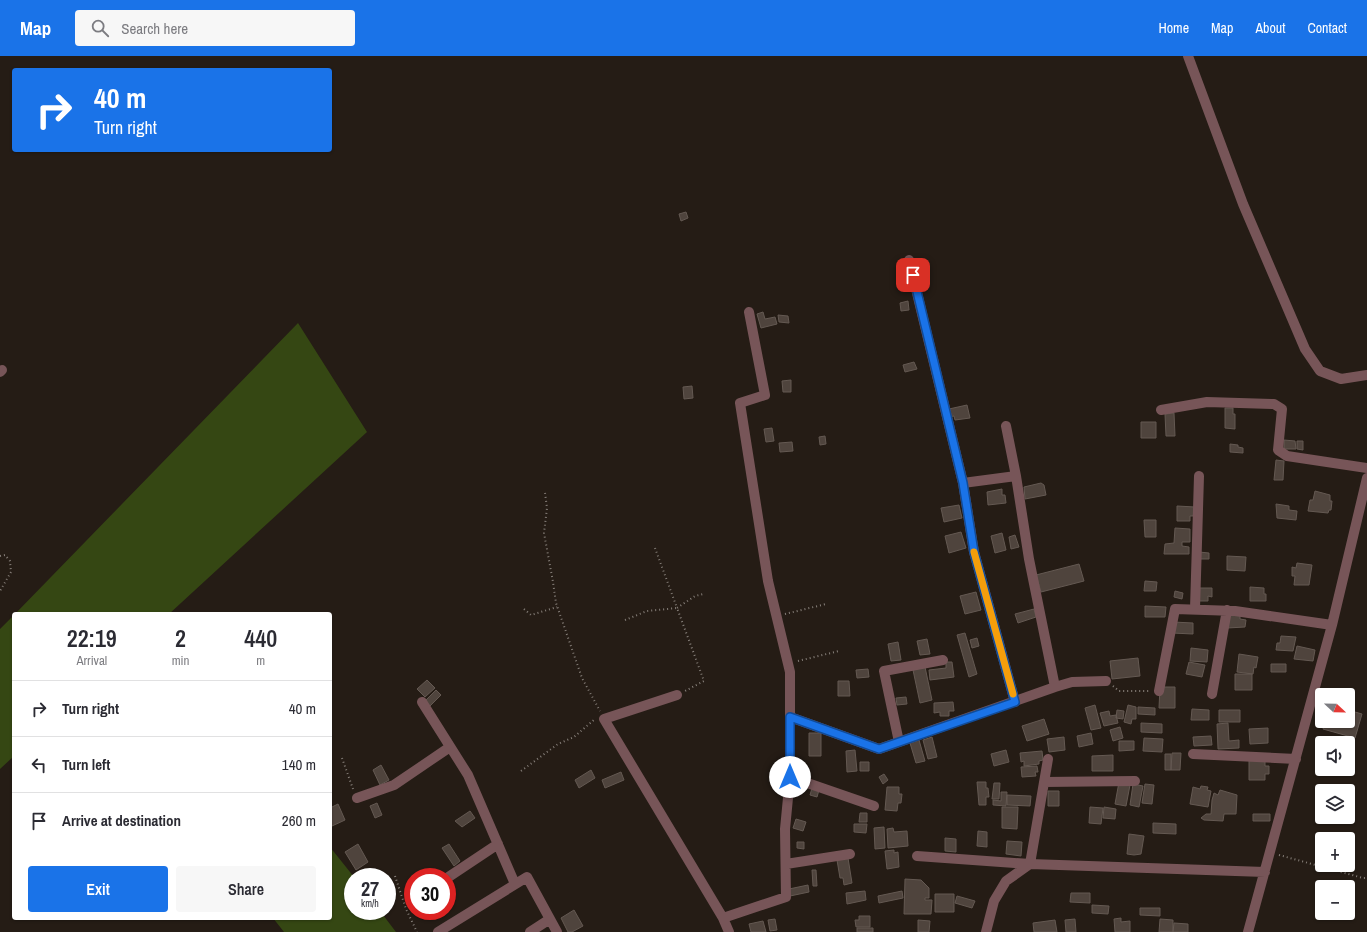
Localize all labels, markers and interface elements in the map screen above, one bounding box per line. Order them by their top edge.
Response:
search box [75,10,355,46]
text: Map [20,15,51,41]
icon: search [89,17,111,39]
text: Search here [121,18,188,39]
text: Home [1158,19,1189,37]
text: Map [1211,19,1233,37]
text: About [1255,19,1285,37]
text: Contact [1307,19,1347,37]
text: 40 m [94,79,146,117]
icon: right [28,84,80,136]
text: Turn right [94,115,157,140]
pin [896,258,930,292]
icon: arrive [902,264,924,286]
text: 22:19 [67,622,117,654]
text: 2 [175,622,186,654]
text: 440 [244,622,277,654]
text: Arrival [76,652,107,669]
text: min [172,652,189,669]
text: m [256,652,265,669]
north arrow [1315,688,1355,728]
map controls [1315,688,1355,920]
icon: right [28,698,50,720]
text: Turn right [62,698,119,719]
text: 40 m [289,698,316,719]
button: sound [1315,736,1355,776]
icon: left [28,754,50,776]
text: Turn left [62,754,110,775]
text: 140 m [282,754,316,775]
position arrow [769,756,811,798]
button: layers [1315,784,1355,824]
icon: arrive [28,810,50,832]
text: Arrive at destination [62,810,181,831]
text: 260 m [282,810,316,831]
button: + [1315,832,1355,872]
button: Exit [28,866,168,912]
button: Share [176,866,316,912]
speed limit sign: 30 [404,868,456,920]
text: 27 [361,875,379,902]
button: − [1315,880,1355,920]
text: km/h [361,897,379,910]

